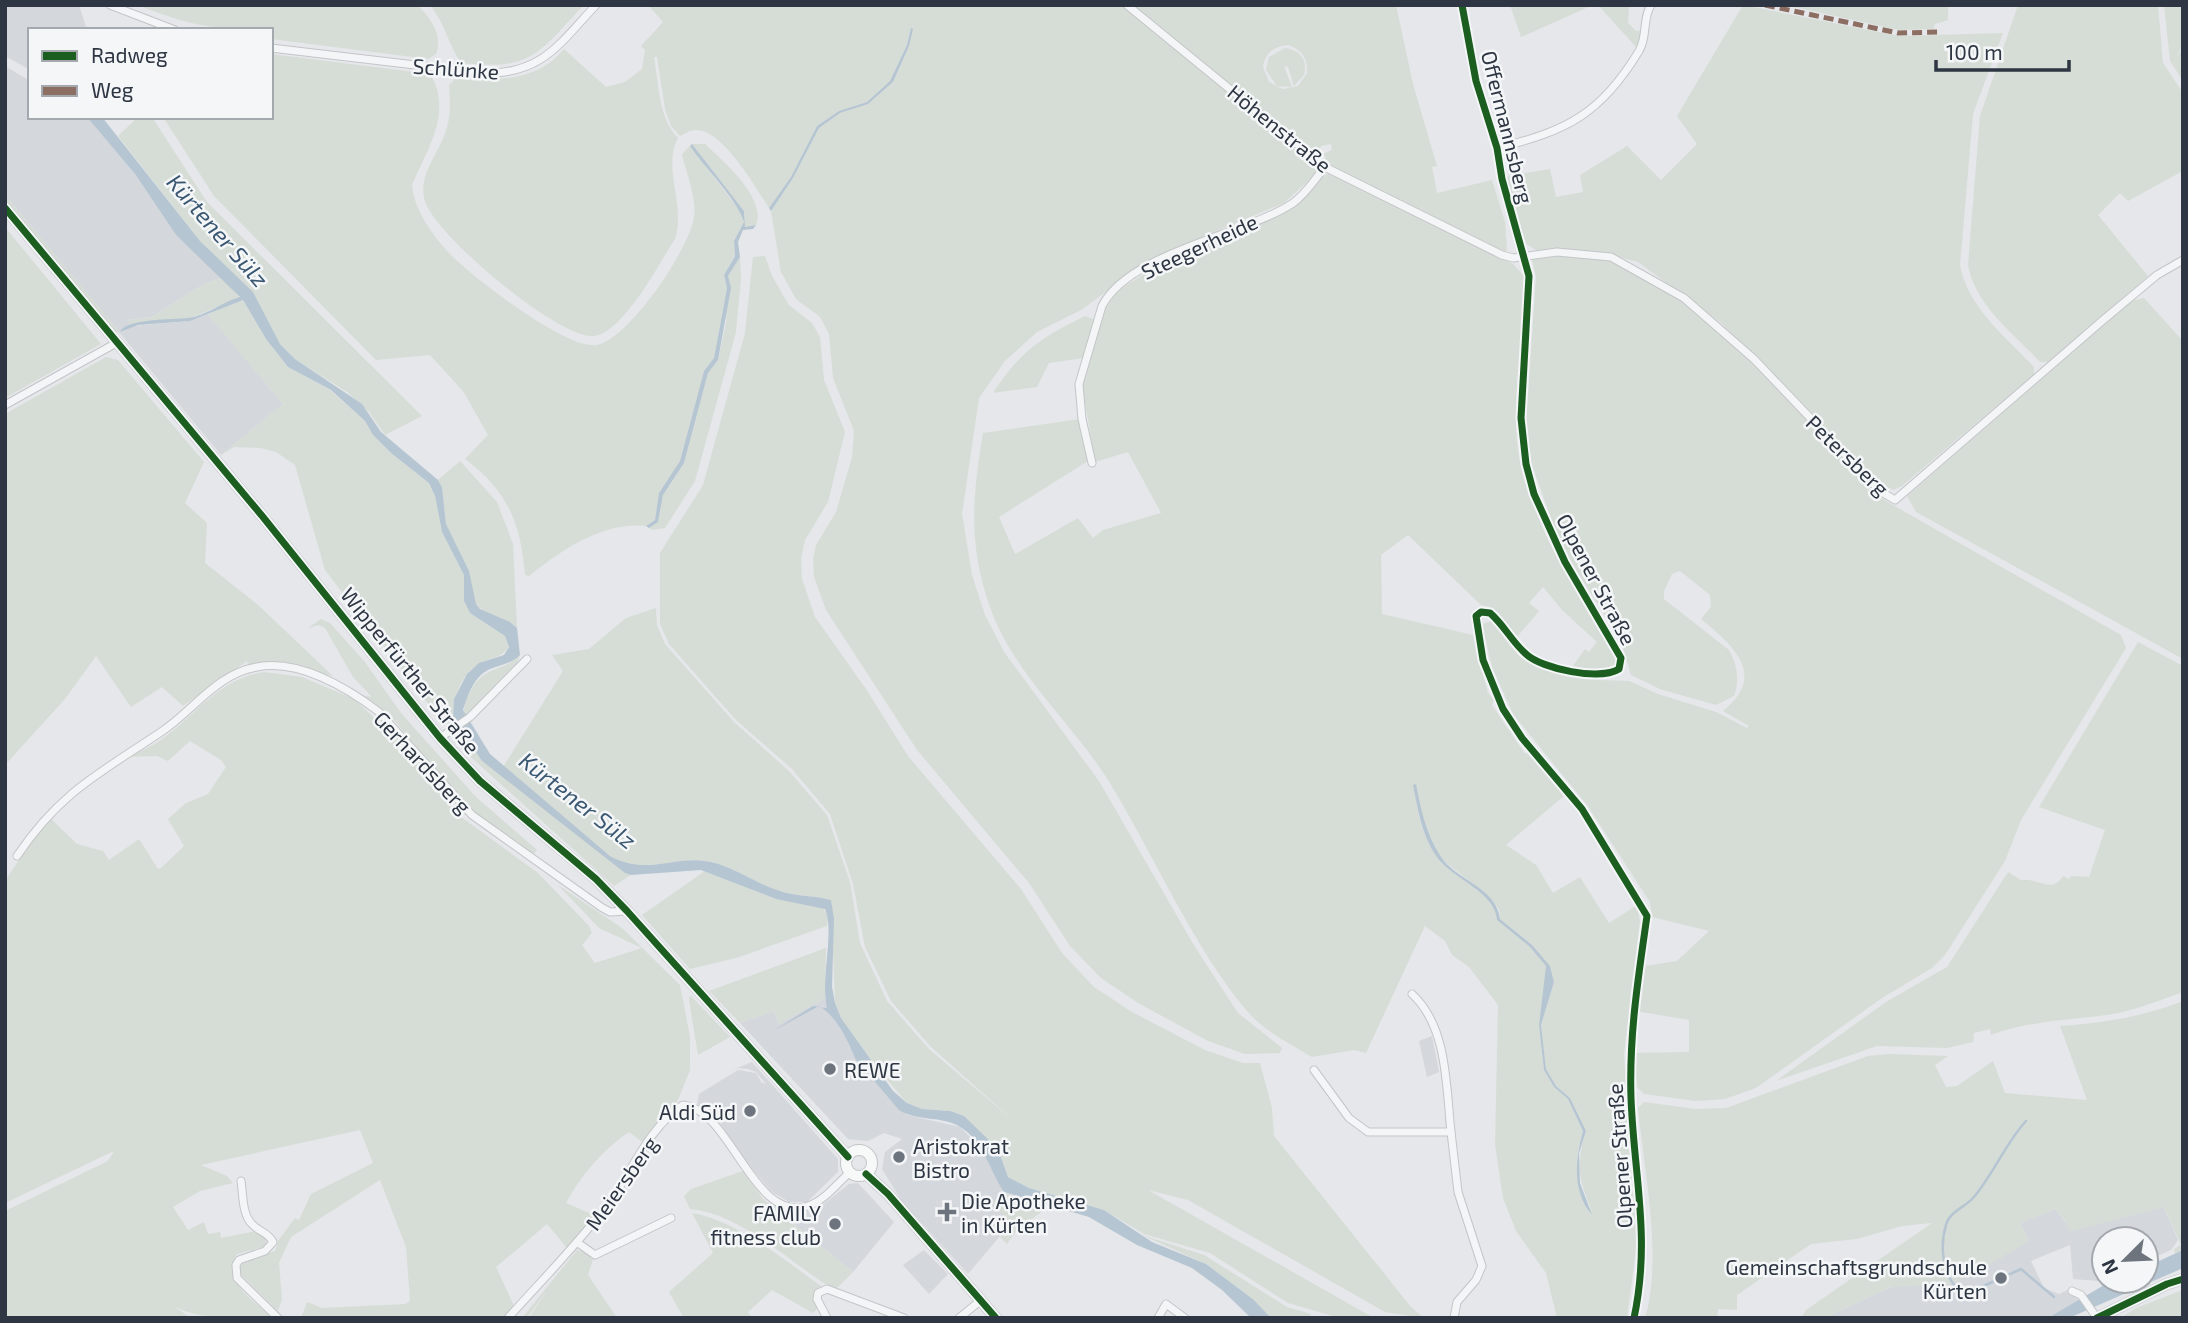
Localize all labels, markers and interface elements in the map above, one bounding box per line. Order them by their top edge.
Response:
legend [28,28,273,119]
scale bar [1936,28,2069,72]
text: 100 m [1946,39,2003,64]
text: Radweg [91,42,168,67]
street label: Offermannsberg [1477,48,1539,206]
street label: Schlünke [412,53,500,83]
text: Weg [91,77,134,102]
street label: Höhenstraße [1223,79,1337,177]
water label: Kürtener Sülz [161,168,275,292]
street label: Steegerheide [1137,208,1261,284]
street label: Petersberg [1801,409,1895,501]
street label: Olpener Straße [1552,509,1642,649]
street label: Wipperfürther Straße [336,582,486,758]
street label: Gerhardsberg [369,706,477,819]
water label: Kürtener Sülz [514,746,642,855]
place label: REWE [844,1057,900,1082]
marker: REWE [822,1061,838,1077]
street label: Olpener Straße [1601,1083,1637,1229]
place label: Aldi Süd [659,1099,736,1124]
marker: Aldi Süd [742,1103,758,1119]
street label: Meiersberg [580,1131,663,1235]
place label: Aristokrat Bistro [913,1133,1009,1182]
marker: Aristokrat Bistro [891,1149,907,1165]
place label: Die Apotheke in Kürten [961,1188,1086,1237]
place label: FAMILY fitness club [710,1200,821,1249]
marker: Die Apotheke in Kürten [939,1204,955,1220]
marker: FAMILY fitness club [827,1216,843,1232]
north arrow [2090,1225,2160,1295]
place label: Gemeinschaftsgrundschule Kürten [1725,1254,1987,1303]
text: N [2096,1256,2122,1278]
marker: Gemeinschaftsgrundschule Kürten [1993,1270,2009,1286]

